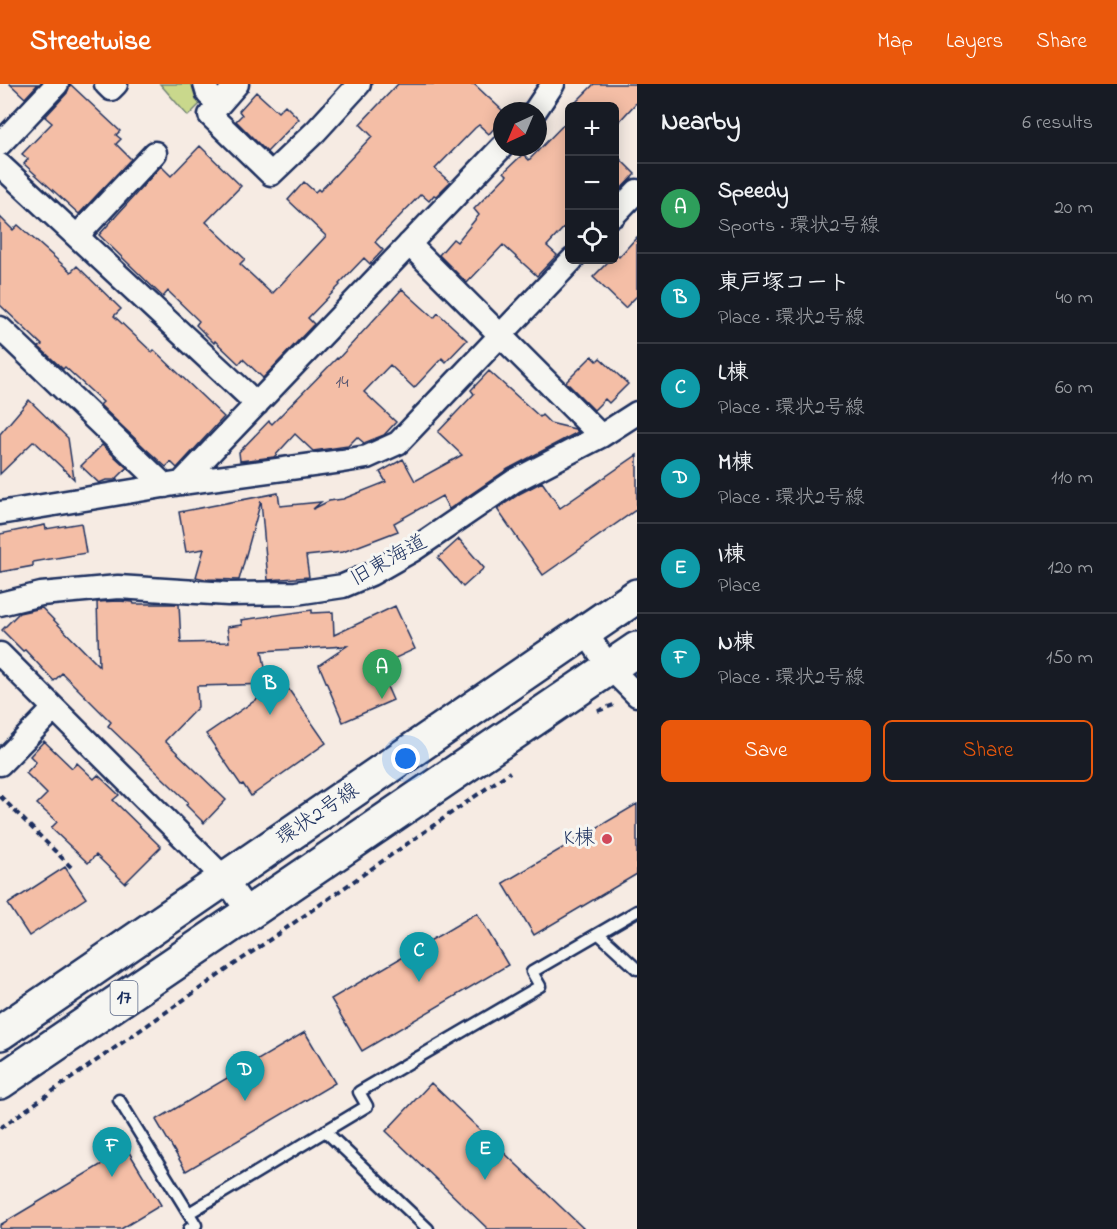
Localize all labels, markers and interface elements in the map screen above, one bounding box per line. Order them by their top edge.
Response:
text: Streetwise [30,22,151,63]
text: Map [877,27,913,57]
text: Layers [946,27,1003,57]
text: Share [1036,27,1087,57]
north arrow [493,102,547,156]
map controls [565,102,619,264]
button: + [565,102,619,156]
text: Nearby [661,104,740,142]
text: 6 results [1022,109,1093,138]
button: − [565,156,619,210]
text: Speedy [718,176,788,208]
text: A [674,194,687,223]
text: 20 m [1054,194,1093,223]
button: locate [565,210,619,264]
text: Sports · 環状2号線 [718,212,879,241]
text: 東戸塚コート [718,268,850,300]
text: B [674,284,687,313]
text: 40 m [1056,284,1093,313]
text: Place · 環状2号線 [718,304,865,333]
text: L棟 [718,358,748,390]
house number: 14 [335,370,349,396]
text: C [675,374,686,403]
text: 60 m [1055,374,1093,403]
text: Place · 環状2号線 [718,394,865,423]
text: M棟 [718,448,753,480]
text: D [673,464,688,493]
text: 110 m [1051,464,1093,493]
text: Place · 環状2号線 [718,484,865,513]
street label: 旧東海道 [345,528,433,594]
text: I棟 [718,540,745,572]
text: E [674,554,687,583]
text: 120 m [1048,554,1093,583]
text: Place [718,572,760,601]
text: N棟 [718,628,755,660]
text: F [674,644,687,673]
text: 150 m [1046,644,1093,673]
pin: A [362,650,401,699]
text: Place · 環状2号線 [718,664,865,693]
pin: B [250,666,290,715]
button: Save [661,720,871,782]
button: Share [883,720,1093,782]
your location [391,744,420,773]
street label: 環状2号線 [270,776,366,854]
place label: K棟 [564,824,595,854]
marker: K棟 [600,832,614,846]
pin: C [400,932,438,982]
road number: 17 [110,981,138,1015]
pin: D [226,1052,264,1101]
pin: F [92,1128,132,1177]
pin: E [466,1130,504,1180]

